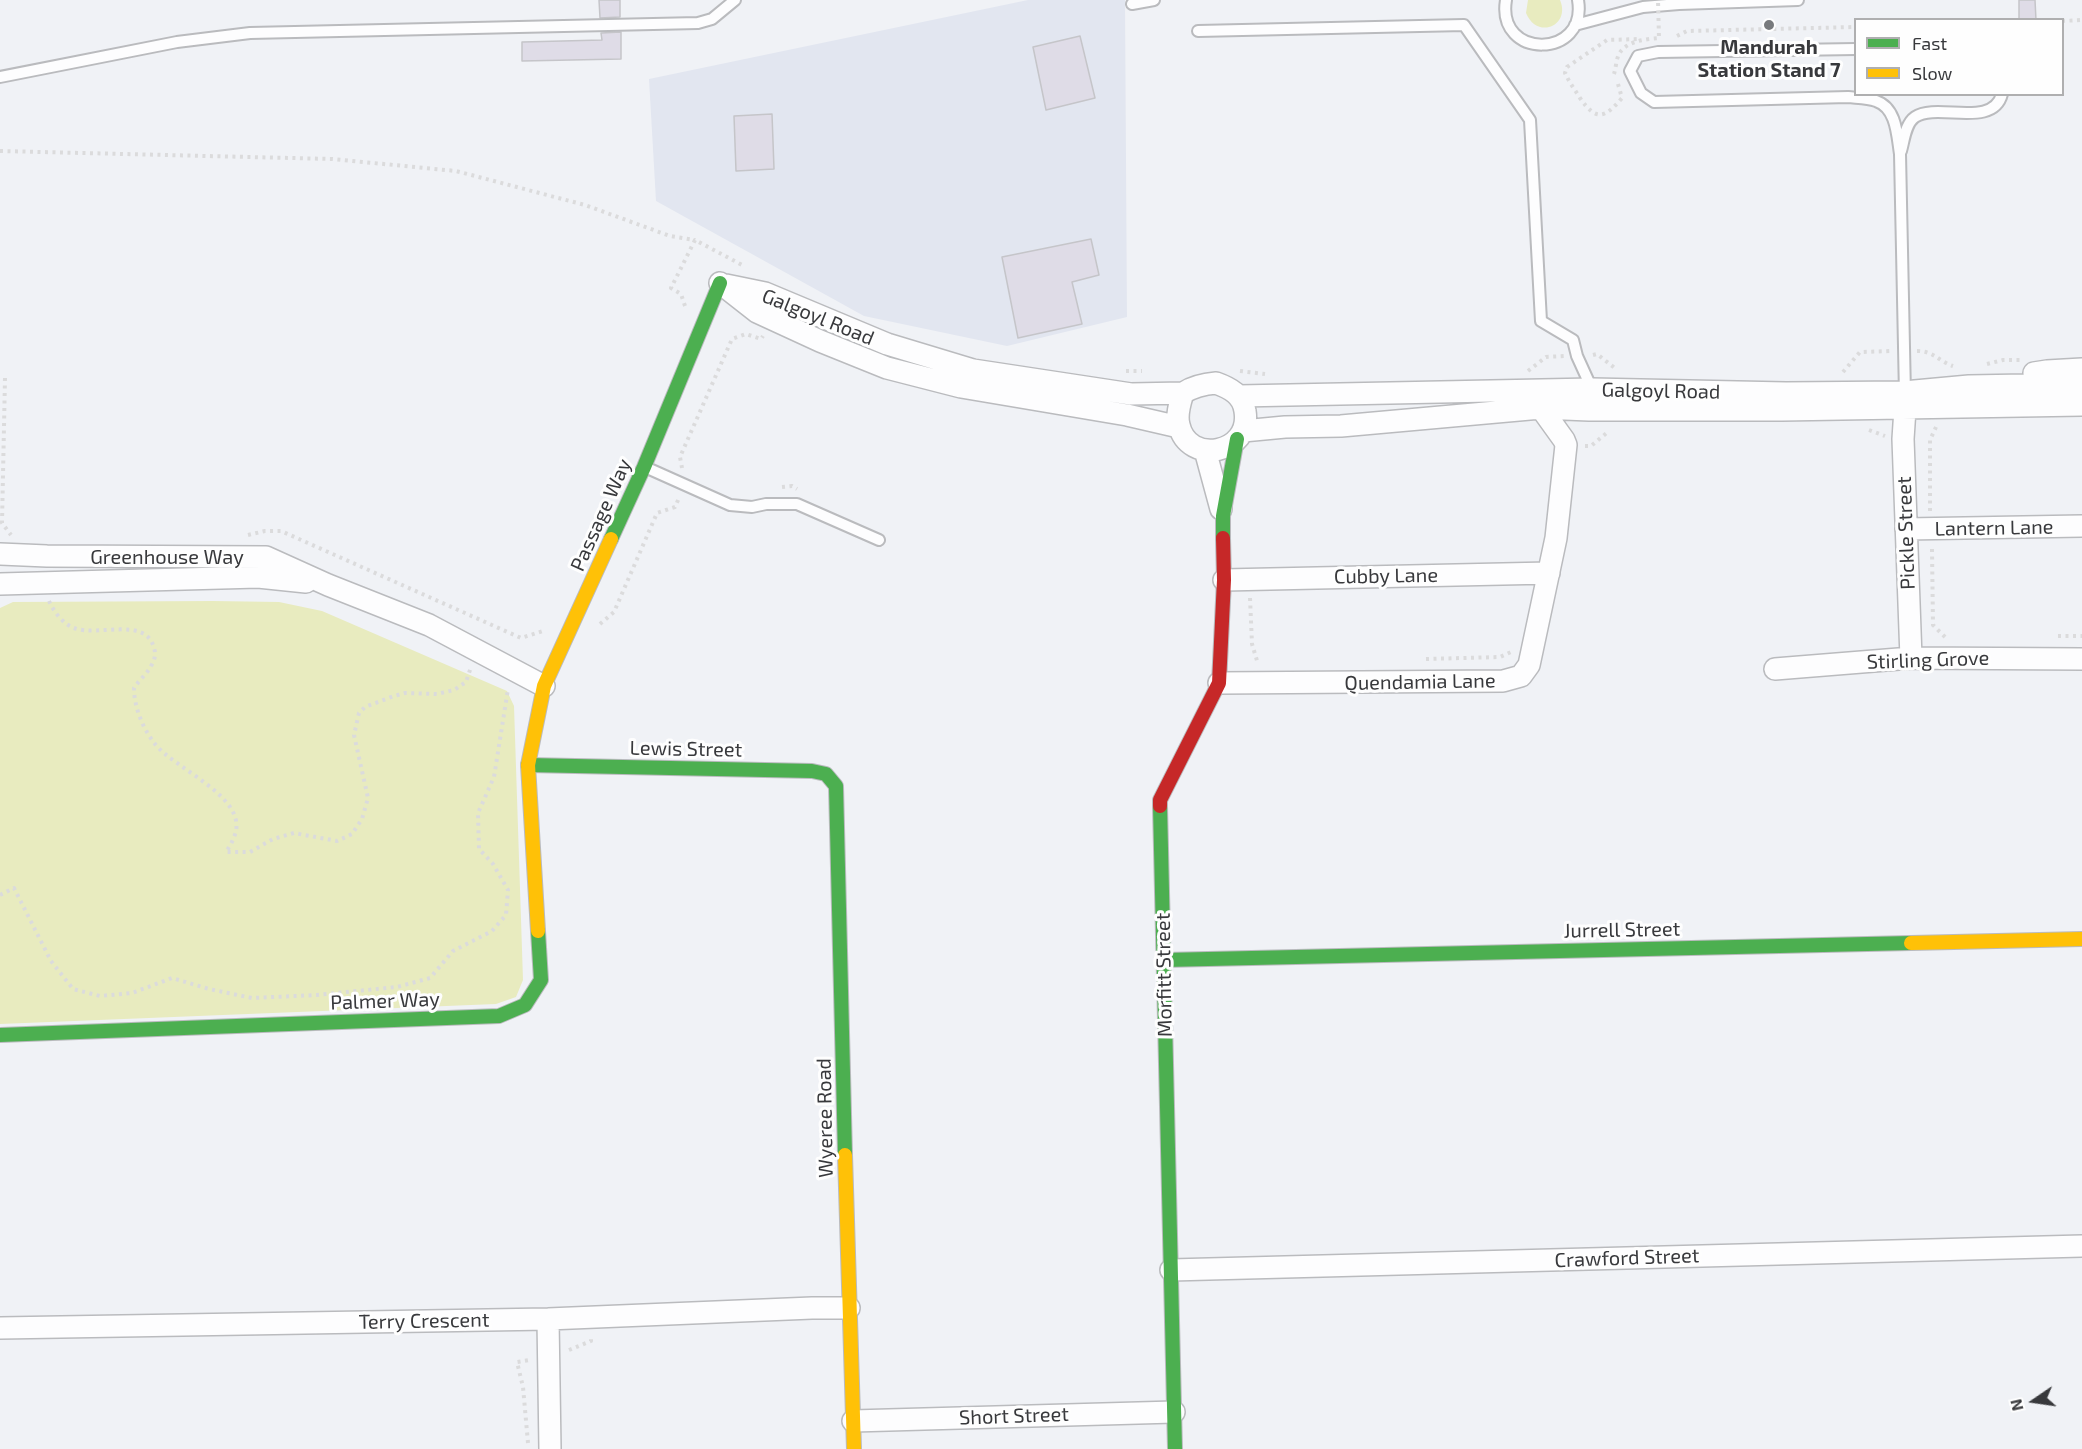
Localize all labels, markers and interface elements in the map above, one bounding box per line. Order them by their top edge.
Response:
marker: Mandurah Station Stand 7 [1762,18,1776,32]
legend [1854,18,2064,96]
text: Fast [1912,32,1947,54]
place label: Mandurah Station Stand 7 [1697,35,1841,82]
text: Slow [1912,62,1952,84]
street label: Galgoyl Road [758,284,878,350]
street label: Galgoyl Road [1601,378,1721,404]
street label: Passage Way [566,455,636,575]
street label: Pickle Street [1892,476,1920,590]
street label: Lantern Lane [1934,515,2054,541]
street label: Greenhouse Way [90,545,244,569]
street label: Cubby Lane [1334,563,1438,589]
street label: Stirling Grove [1866,646,1990,674]
street label: Quendamia Lane [1344,669,1496,695]
street label: Lewis Street [629,736,743,762]
street label: Morfitt Street [1151,913,1177,1037]
street label: Jurrell Street [1563,917,1681,943]
street label: Palmer Way [330,987,440,1015]
street label: Wyeree Road [812,1058,838,1178]
street label: Crawford Street [1554,1243,1700,1273]
street label: Terry Crescent [358,1308,490,1334]
north arrow [2004,1371,2064,1431]
text: N [2005,1397,2027,1413]
street label: Short Street [959,1402,1069,1430]

